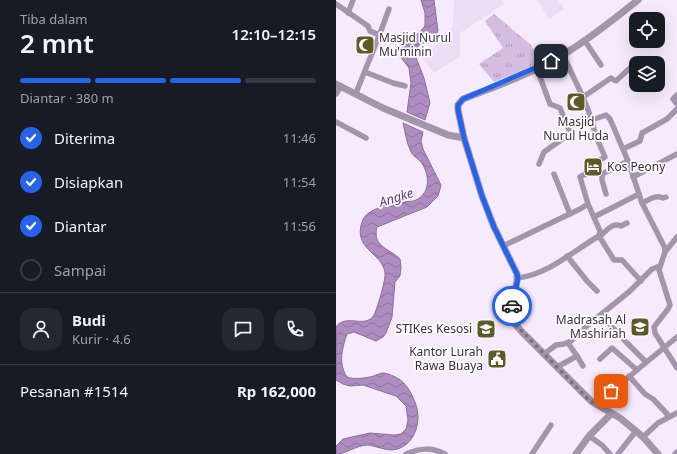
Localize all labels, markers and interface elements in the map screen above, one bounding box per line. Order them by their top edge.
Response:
text: Tiba dalam [20,10,87,28]
map controls [629,12,665,92]
button: locate [629,12,665,48]
text: 12:10–12:15 [232,24,316,44]
text: 2 mnt [20,25,94,61]
place label: Masjid Nurul Mu'minin [379,29,451,60]
mosque icon: Masjid Nurul Mu'minin [354,34,376,56]
pin [534,44,568,78]
icon: home [540,50,562,72]
button: layers [629,56,665,92]
text: Diantar · 380 m [20,89,114,107]
mosque icon: Masjid Nurul Huda [565,91,587,113]
place label: Masjid Nurul Huda [543,113,609,144]
icon: check [20,127,42,149]
text: Diterima [54,128,115,148]
text: 11:46 [283,129,316,147]
hotel icon: Kos Peony [582,156,604,178]
place label: Kos Peony [607,158,666,175]
icon: check [20,171,42,193]
text: Disiapkan [54,172,123,192]
text: 11:54 [283,173,316,191]
water label: Angke [376,183,416,211]
icon: check [20,215,42,237]
text: Diantar [54,216,107,236]
text: 11:56 [283,217,316,235]
text: Sampai [54,260,106,280]
courier [492,286,532,326]
icon: car [501,295,523,317]
button: person [20,308,62,350]
button: chat [222,308,264,350]
button: phone [274,308,316,350]
text: Budi [72,310,106,330]
place label: Madrasah Al Mashiriah [556,311,626,342]
school or university icon: Madrasah Al Mashiriah [629,316,651,338]
school or university icon: STIKes Kesosi [475,318,497,340]
place label: STIKes Kesosi [396,320,472,337]
text: Kurir · 4.6 [72,330,131,348]
place label: Kantor Lurah Rawa Buaya [409,343,483,374]
public building icon: Kantor Lurah Rawa Buaya [486,348,508,370]
pin [594,374,628,408]
icon: bag [600,380,622,402]
text: Pesanan #1514 [20,381,128,401]
text: Rp 162,000 [237,381,316,401]

